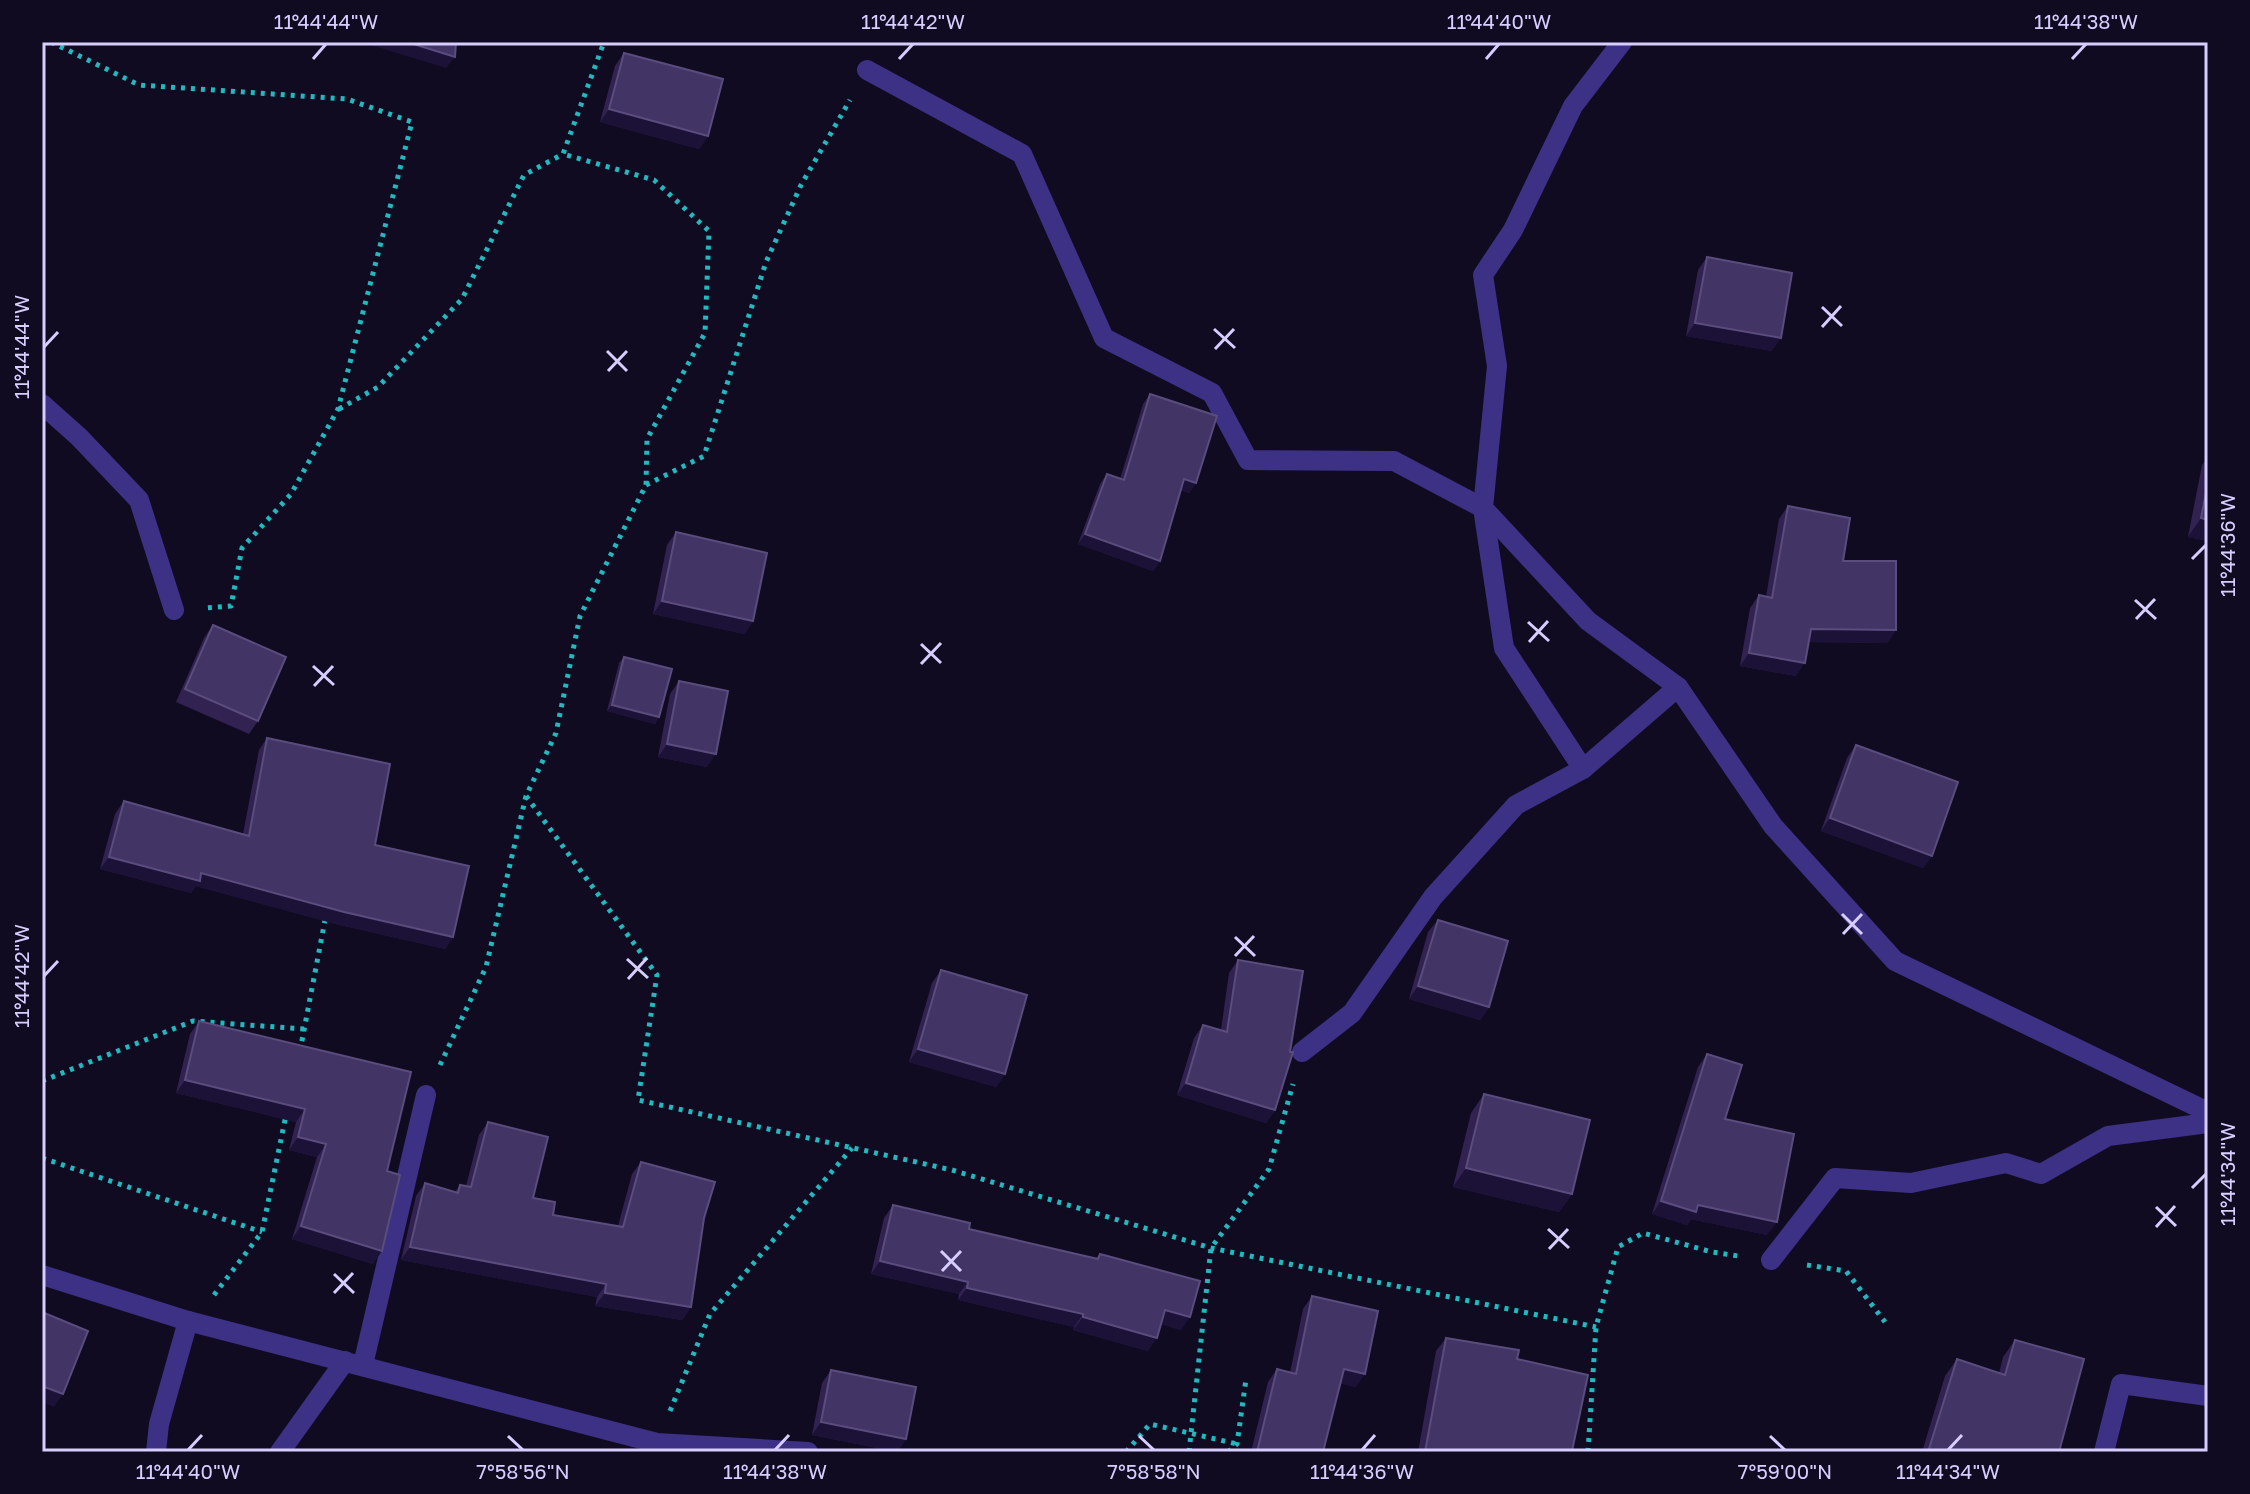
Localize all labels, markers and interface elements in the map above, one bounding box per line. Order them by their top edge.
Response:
text: 11°44'44"W [274,9,378,33]
text: 11°44'42"W [861,9,965,33]
text: 11°44'40"W [1447,9,1551,33]
text: 11°44'38"W [2034,9,2138,33]
text: 11°44'44"W [9,295,33,399]
text: 11°44'36"W [2215,493,2239,597]
text: 11°44'42"W [9,924,33,1028]
text: 11°44'34"W [2215,1122,2239,1226]
text: 11°44'40"W [136,1459,240,1483]
text: 7°58'56"N [476,1459,570,1483]
text: 11°44'38"W [723,1459,827,1483]
text: 7°58'58"N [1107,1459,1201,1483]
text: 11°44'36"W [1310,1459,1414,1483]
text: 7°59'00"N [1738,1459,1832,1483]
text: 11°44'34"W [1896,1459,2000,1483]

